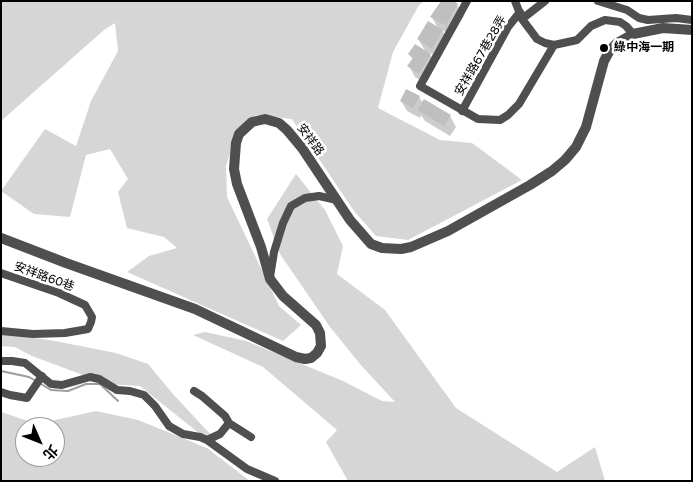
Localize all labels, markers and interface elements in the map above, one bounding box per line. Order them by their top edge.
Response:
street label: 安祥路67巷28弄 [452,13,510,99]
place label: 綠中海一期 [614,41,674,55]
marker: 綠中海一期 [598,42,610,54]
street label: 安祥路 [293,121,327,159]
street label: 安祥路60巷 [12,259,76,295]
north arrow [15,417,65,467]
text: 北 [39,441,61,463]

